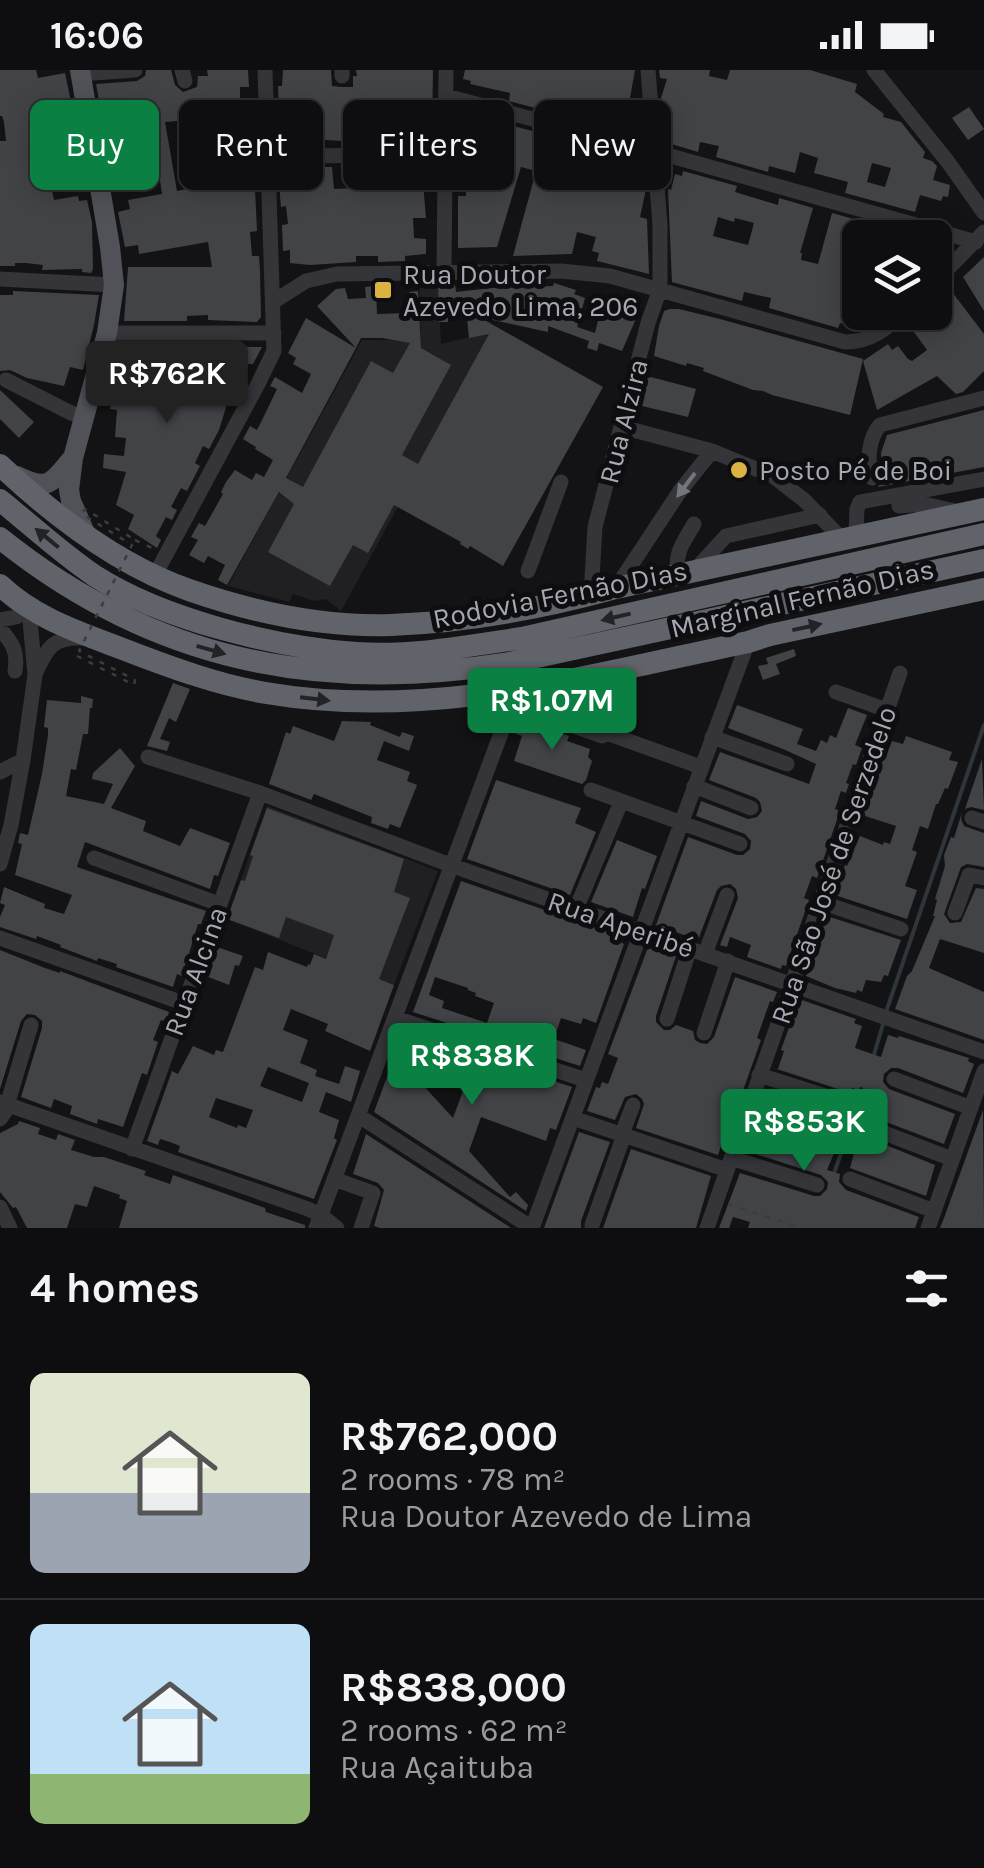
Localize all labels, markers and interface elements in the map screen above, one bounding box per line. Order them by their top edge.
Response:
text: 16:06 [50,13,144,58]
chip: Buy [30,100,159,190]
chip: Rent [179,100,323,190]
chip: Filters [343,100,514,190]
chip: New [534,100,671,190]
map controls [842,220,952,330]
button: layers [842,220,952,330]
place label: Rua Doutor Azevedo Lima, 206 [403,258,638,323]
marker: Rua Doutor Azevedo Lima, 206 [372,279,394,301]
pin: R$762K [86,341,248,426]
text: R$762K [108,355,226,392]
street label: Rua Alzira [592,355,655,487]
place label: Posto Pé de Boi [759,454,952,487]
marker: Posto Pé de Boi [728,459,750,481]
one-way arrow [676,472,696,498]
one-way arrow [35,528,60,549]
street label: Marginal Fernão Dias [667,552,937,645]
street label: Rodovia Fernão Dias [430,554,690,635]
one-way arrow [600,609,631,625]
one-way arrow [792,618,823,634]
one-way arrow [196,642,227,658]
pin: R$1.07M [460,668,644,753]
text: R$1.07M [489,682,615,719]
one-way arrow [299,691,331,707]
street label: Rua São José de Serzedelo [764,702,903,1028]
street label: Rua Aperibé [543,884,698,965]
street label: Rua Alcina [157,902,234,1040]
pin: R$838K [391,1023,553,1108]
text: R$838K [410,1037,534,1074]
pin: R$853K [723,1089,885,1174]
text: R$853K [743,1103,865,1140]
icon: filters [899,1261,954,1316]
text: 4 homes [30,1263,200,1313]
text: R$762,000 [340,1411,558,1461]
icon: home [110,1413,230,1533]
text: 2 rooms · 78 m² [340,1461,565,1498]
text: Rua Doutor Azevedo de Lima [340,1498,752,1535]
text: R$838,000 [340,1662,567,1712]
icon: home [110,1664,230,1784]
text: 2 rooms · 62 m² [340,1712,568,1749]
text: Rua Açaituba [340,1749,534,1786]

